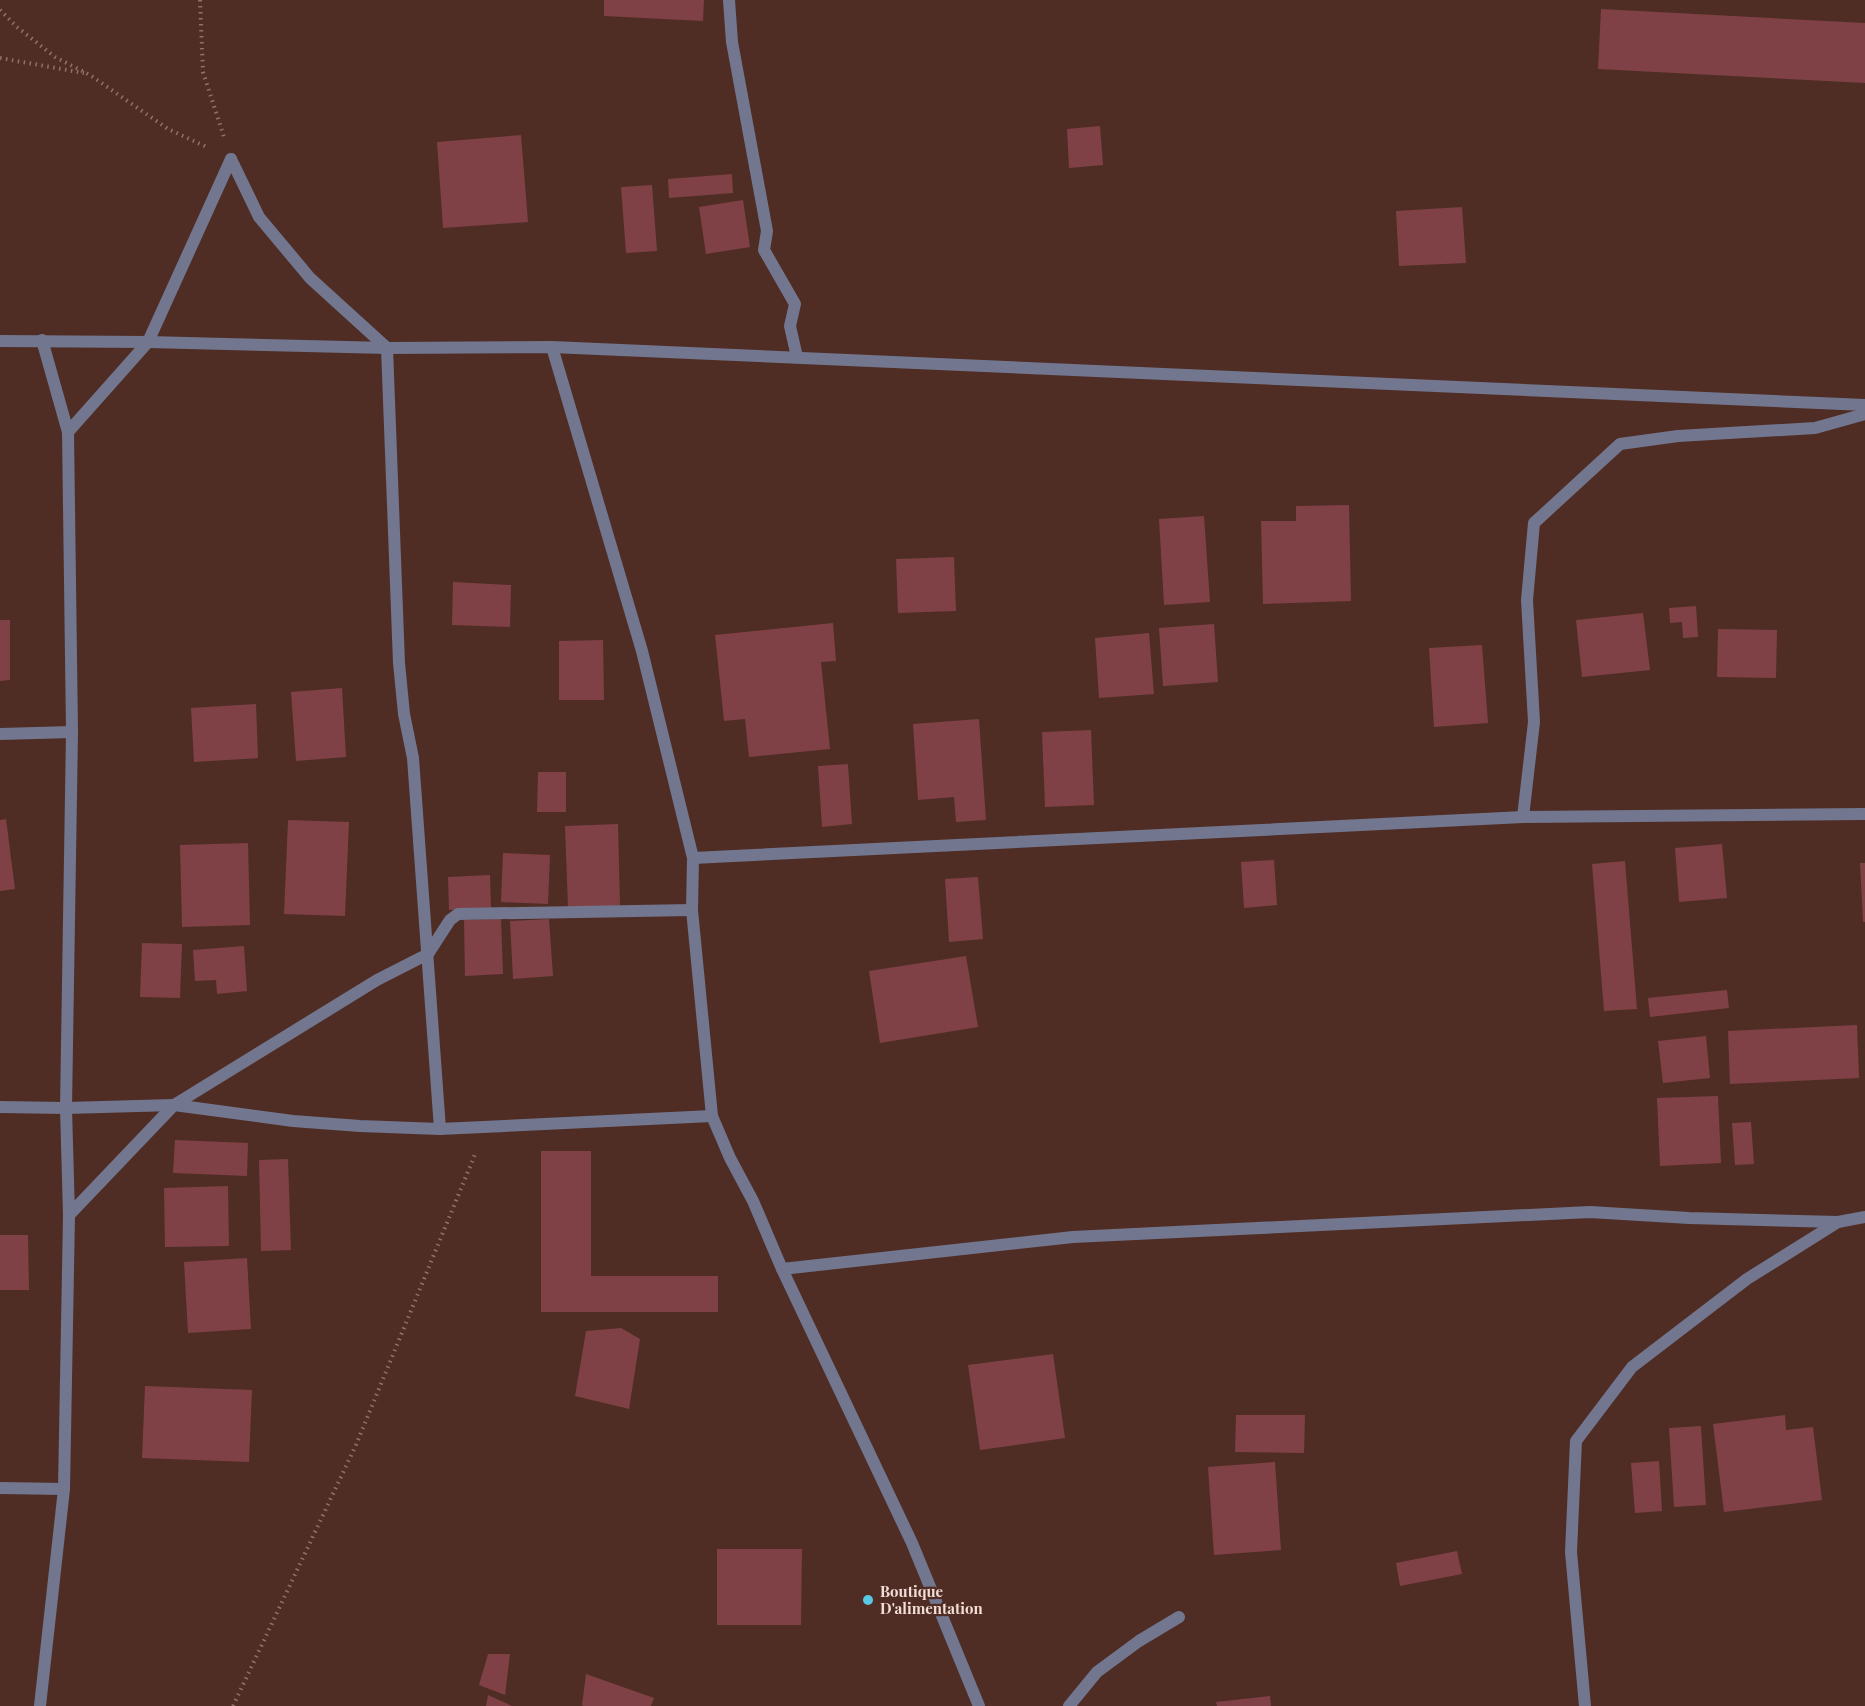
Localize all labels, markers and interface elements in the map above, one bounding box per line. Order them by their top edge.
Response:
place label: Boutique D'alimentation [880,1581,984,1618]
marker: Boutique D'alimentation [861,1593,875,1607]

